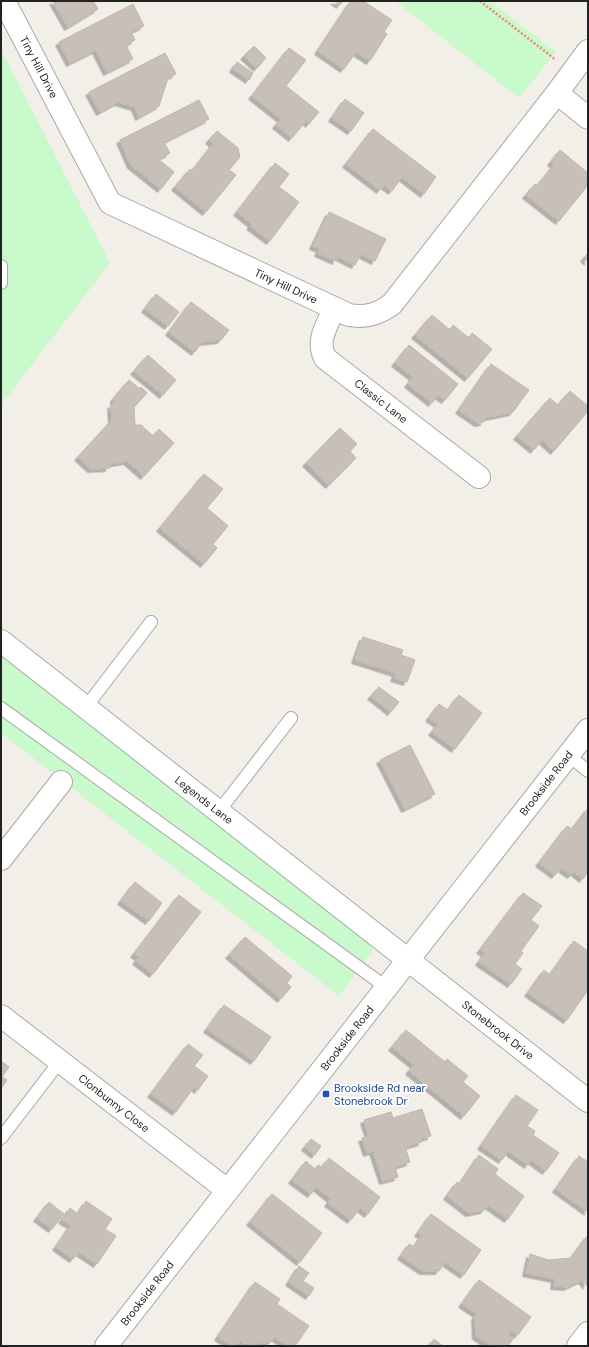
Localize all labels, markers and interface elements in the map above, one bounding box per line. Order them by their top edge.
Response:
street label: Tiny Hill Drive [17,34,61,100]
street label: Tiny Hill Drive [252,265,320,307]
street label: Classic Lane [352,376,410,426]
street label: Brookside Road [516,748,576,818]
street label: Legends Lane [172,773,236,827]
street label: Stonebrook Drive [459,997,537,1063]
street label: Brookside Road [317,1003,377,1073]
street label: Clonbunny Close [76,1071,152,1135]
place label: Brookside Rd near Stonebrook Dr [334,1081,426,1108]
marker: Brookside Rd near Stonebrook Dr [321,1089,331,1099]
street label: Brookside Road [117,1258,177,1328]

